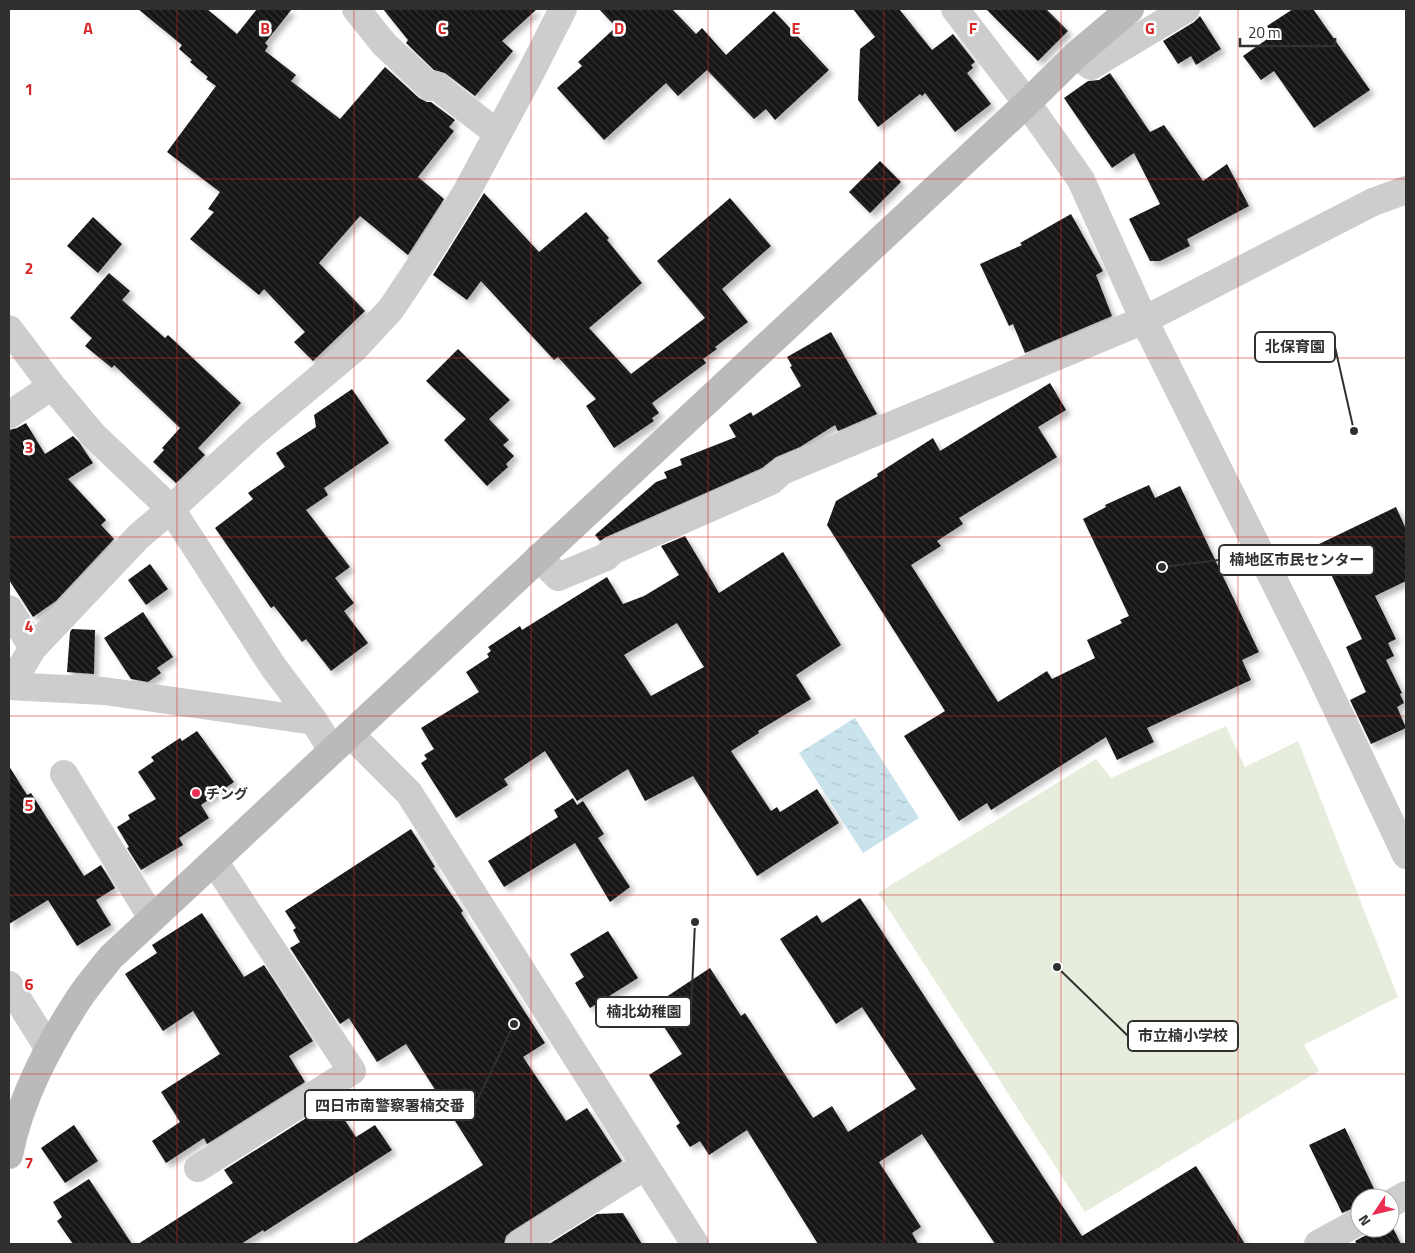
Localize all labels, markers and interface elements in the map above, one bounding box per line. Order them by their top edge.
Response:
scale bar [1240,15,1335,47]
text: A [83,16,93,40]
text: B [260,16,270,40]
text: C [438,16,447,40]
text: D [614,16,624,40]
text: E [792,16,801,40]
text: F [969,16,978,40]
text: G [1145,16,1155,40]
text: 20 m [1248,21,1281,44]
text: 1 [25,77,33,101]
text: 2 [25,256,33,280]
callout: 北保育園 [1255,332,1335,362]
text: 北保育園 [1265,335,1325,358]
text: 3 [25,435,33,459]
callout: 楠地区市民センター [1219,545,1374,575]
text: 楠地区市民センター [1229,548,1365,571]
text: 4 [25,614,34,638]
place label: チング [206,783,248,804]
marker: チング [190,787,202,799]
text: 5 [25,793,34,817]
text: 6 [25,972,34,996]
callout: 楠北幼稚園 [596,997,691,1027]
text: 楠北幼稚園 [606,1000,682,1023]
callout: 市立楠小学校 [1128,1021,1238,1051]
text: 市立楠小学校 [1138,1024,1228,1047]
callout: 四日市南警察署楠交番 [305,1090,475,1120]
text: 四日市南警察署楠交番 [315,1094,465,1117]
text: 7 [25,1151,33,1175]
north arrow [1350,1188,1400,1238]
text: N [1353,1211,1375,1231]

